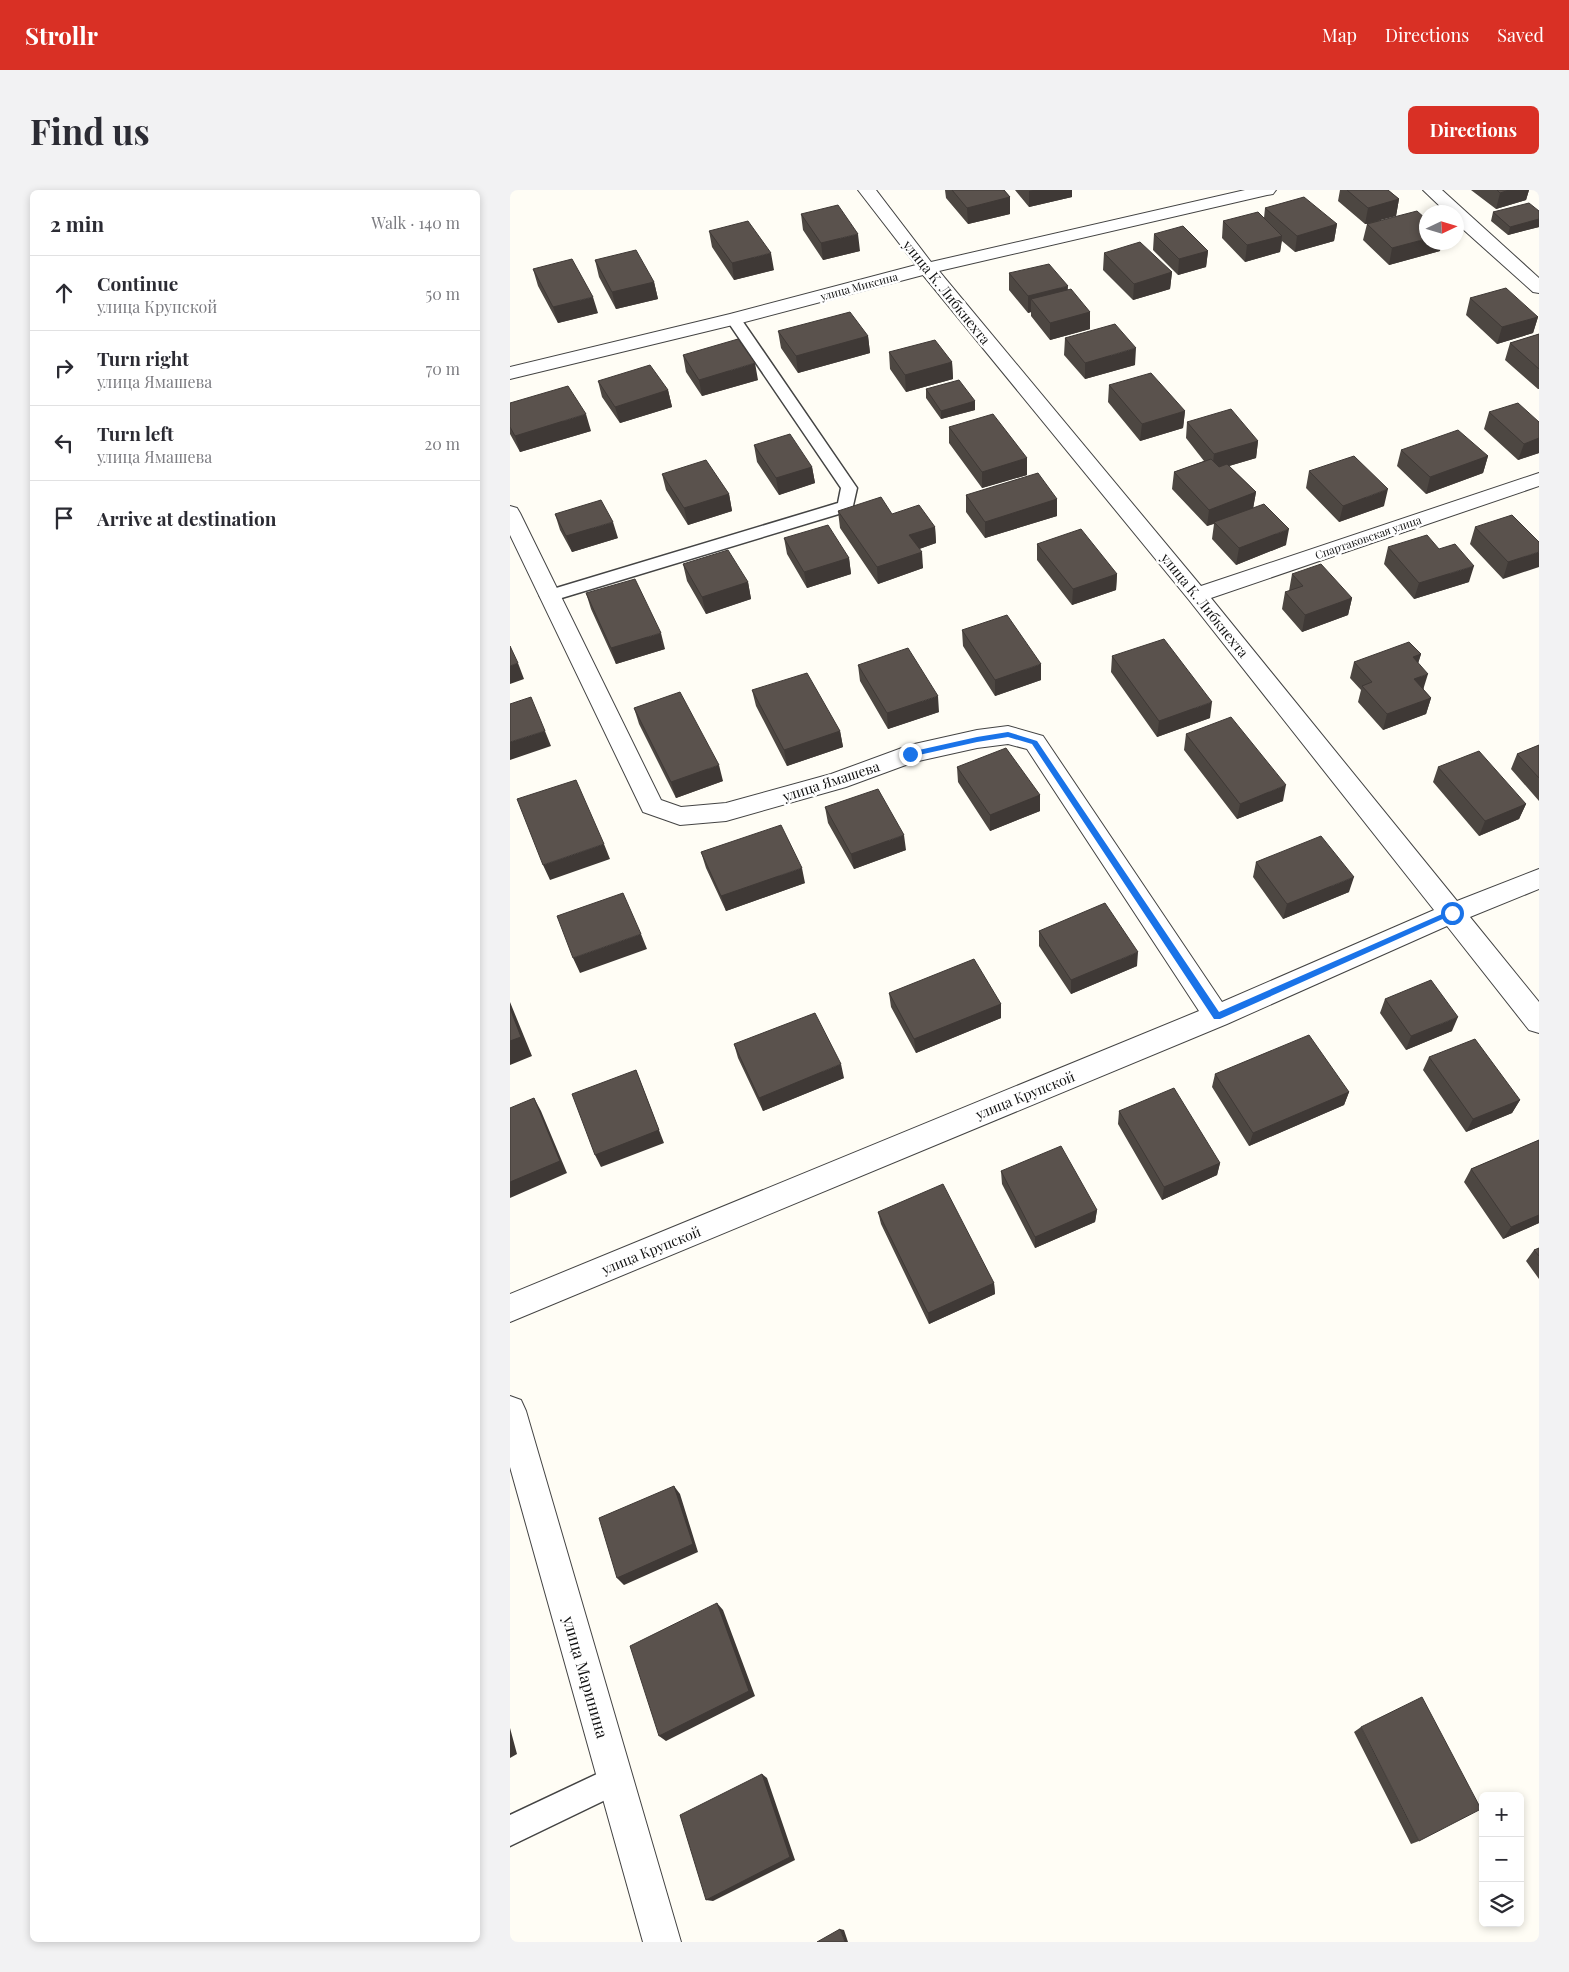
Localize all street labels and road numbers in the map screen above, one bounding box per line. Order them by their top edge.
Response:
street label: улица К. Либкнехта [898,235,995,348]
street label: улица Миксина [818,268,900,304]
street label: Спартаковская улица [1313,512,1424,562]
street label: улица К. Либкнехта [1156,548,1253,661]
street label: улица Ямашева [779,756,882,806]
street label: улица Крупской [972,1066,1078,1124]
street label: улица Крупской [598,1221,704,1279]
street label: улица Маринина [558,1613,613,1740]

